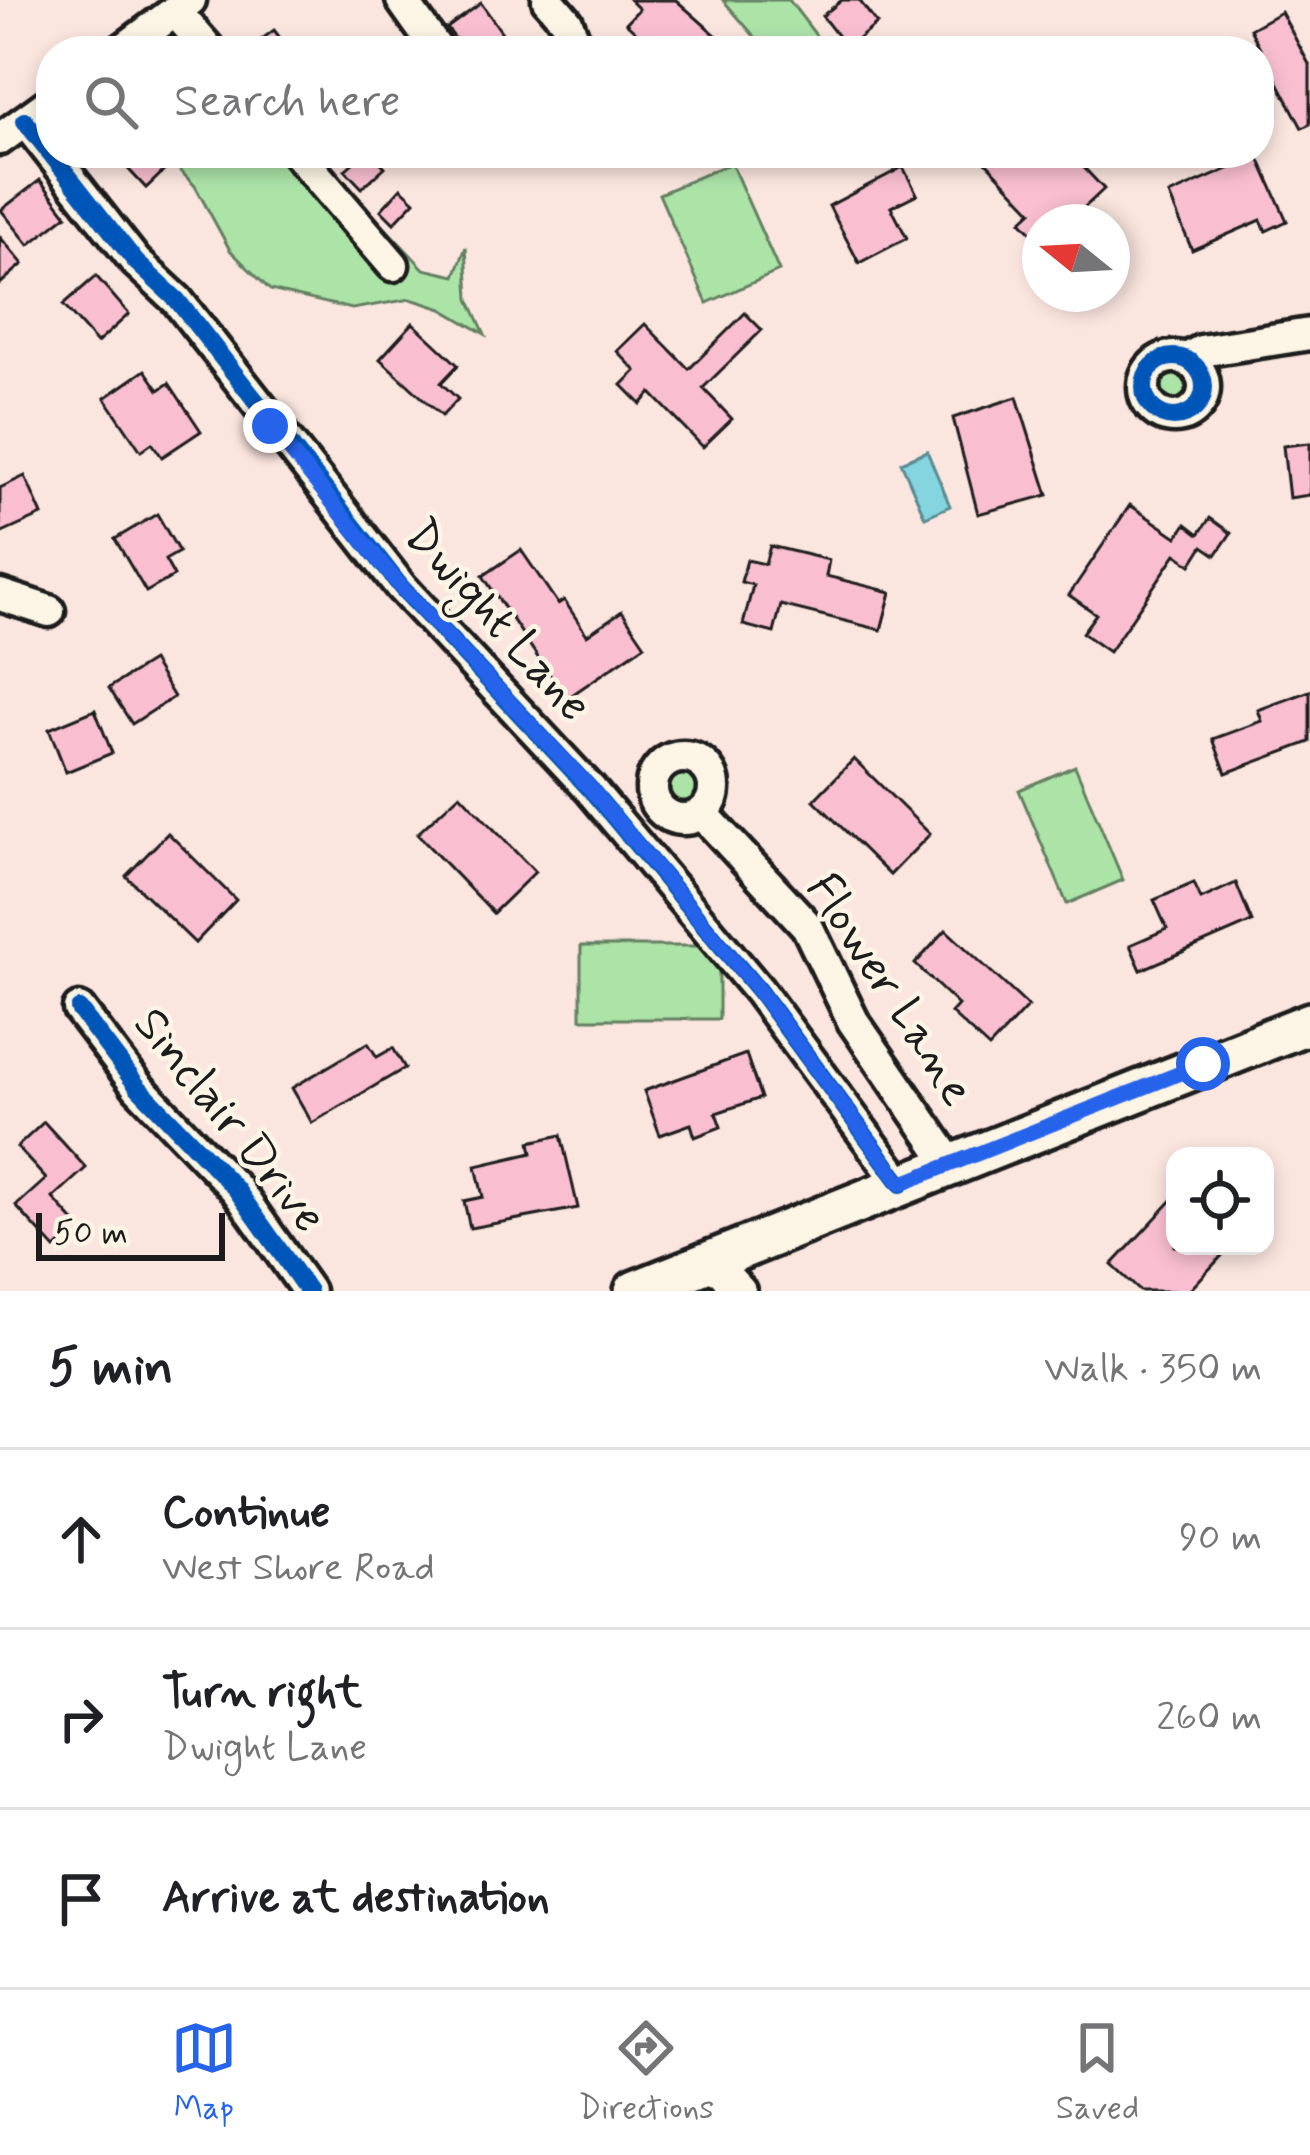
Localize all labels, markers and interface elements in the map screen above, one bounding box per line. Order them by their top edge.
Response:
search box [36,36,1274,168]
icon: search [78,69,144,135]
text: Search here [174,73,401,132]
north arrow [1022,204,1130,312]
route end [243,399,297,453]
street label: Dwight Lane [387,506,605,738]
street label: Flower Lane [790,862,988,1118]
street label: Sinclair Drive [119,995,339,1247]
route start [1176,1037,1230,1091]
map controls [1166,1147,1274,1255]
button: locate [1166,1147,1274,1255]
scale bar [36,1207,225,1260]
text: 50 m [54,1212,128,1256]
text: 5 min [48,1336,173,1402]
text: Walk · 350 m [1044,1344,1262,1395]
text: Continue [162,1484,330,1543]
icon: ahead [48,1506,114,1572]
text: 90 m [1179,1513,1262,1564]
text: West Shore Road [162,1543,435,1594]
text: Turn right [162,1664,362,1723]
icon: right [48,1686,114,1752]
text: 260 m [1156,1693,1262,1744]
text: Dwight Lane [162,1723,367,1774]
icon: arrive [48,1866,114,1932]
text: Arrive at destination [162,1869,550,1928]
tab: Map [171,2015,237,2131]
tab: Directions [578,2015,714,2131]
tab: Saved [1056,2015,1139,2131]

